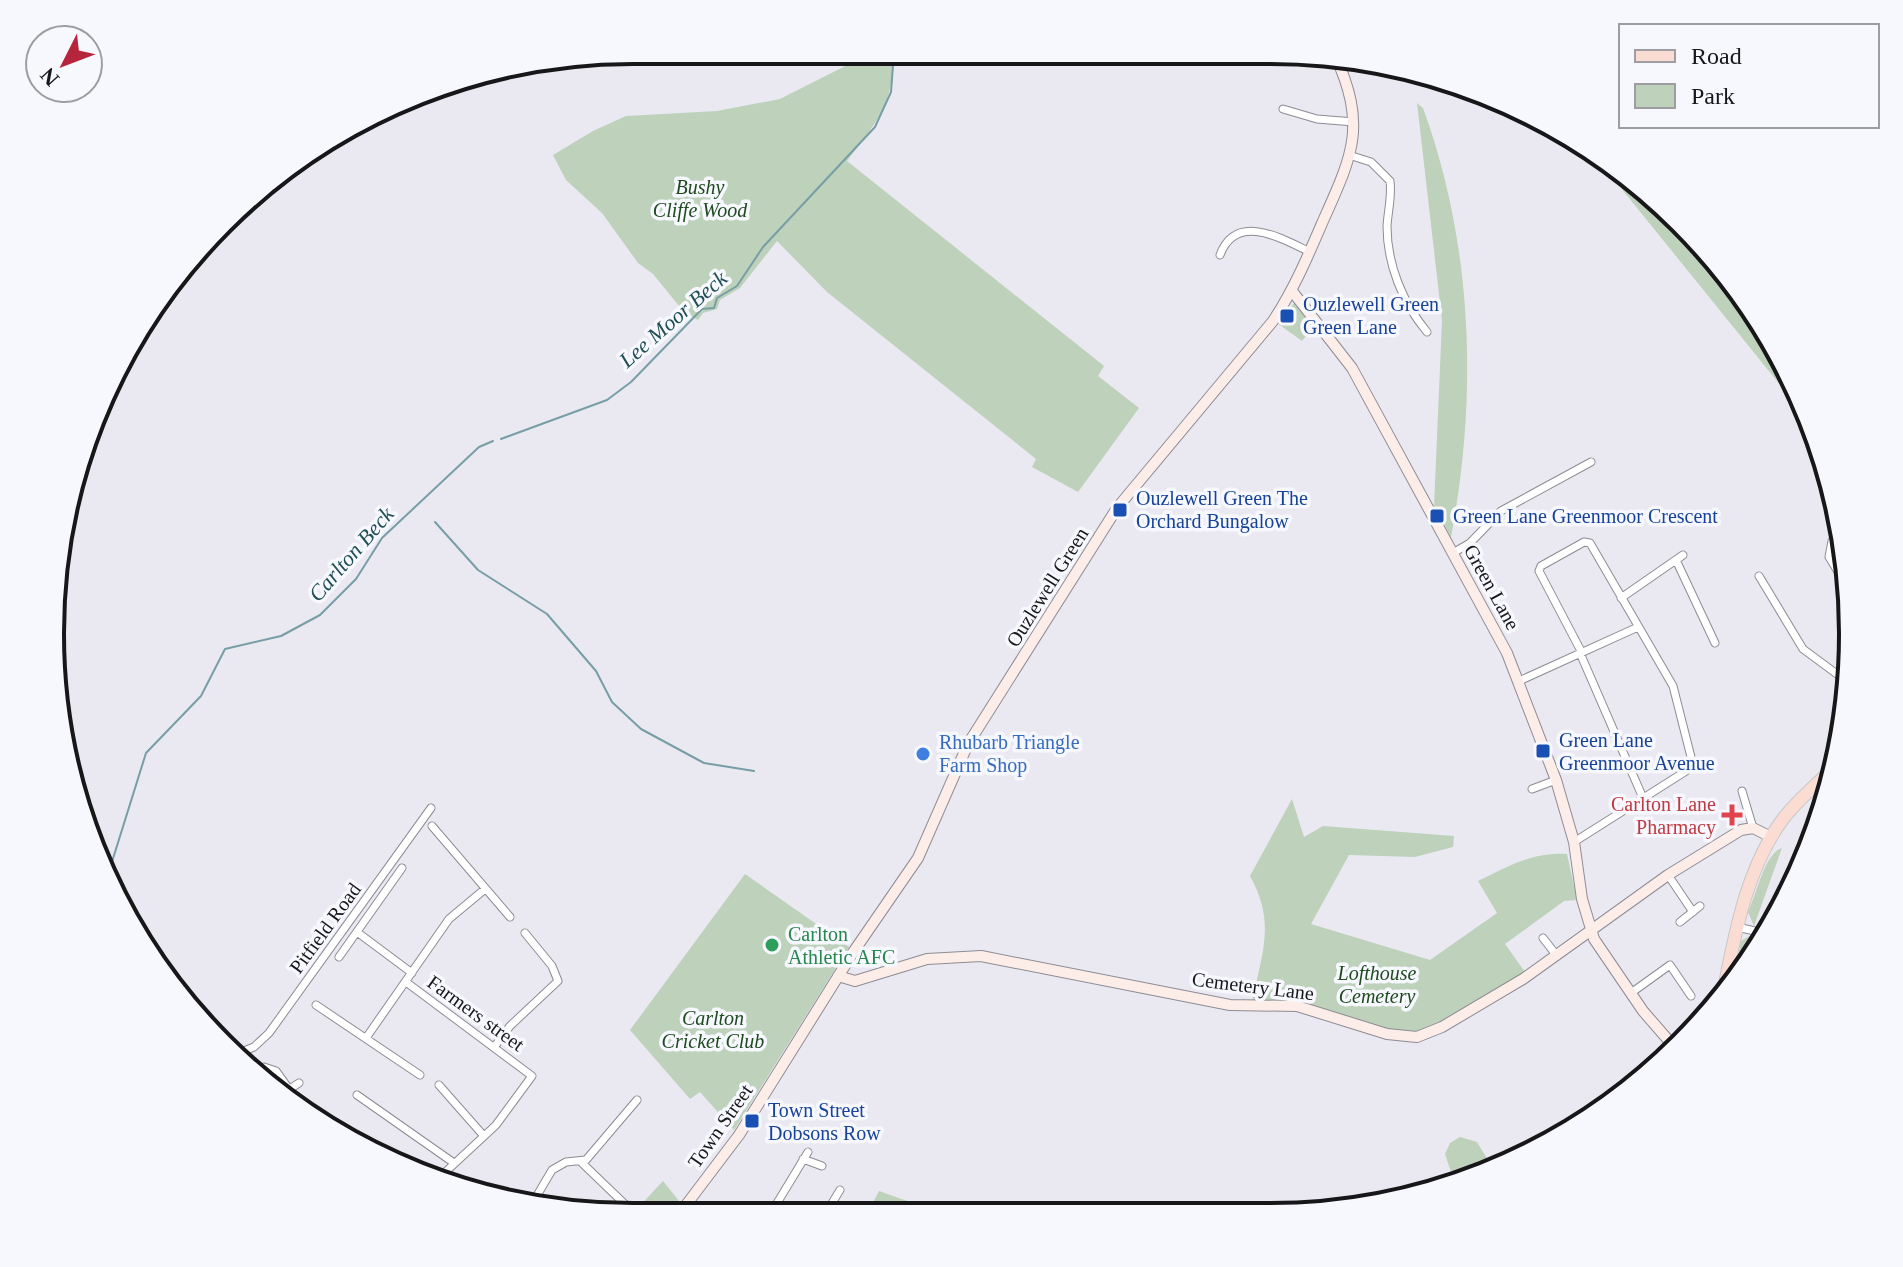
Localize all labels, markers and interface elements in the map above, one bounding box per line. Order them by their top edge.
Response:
north arrow [24,24,104,104]
legend [1619,24,1879,128]
text: Road [1691,43,1742,69]
text: N [35,63,64,91]
text: Park [1691,83,1735,109]
park label: Bushy Cliffe Wood [653,176,748,222]
water label: Lee Moor Beck [613,265,733,373]
place label: Ouzlewell Green Green Lane [1303,293,1439,338]
marker: Ouzlewell Green Green Lane [1278,307,1296,325]
place label: Ouzlewell Green The Orchard Bungalow [1136,487,1308,533]
water label: Carlton Beck [303,501,400,606]
marker: Ouzlewell Green The Orchard Bungalow [1111,501,1129,519]
place label: Green Lane Greenmoor Crescent [1453,505,1718,527]
marker: Green Lane Greenmoor Crescent [1428,507,1446,525]
street label: Ouzlewell Green [1002,523,1092,651]
street label: Green Lane [1460,541,1524,633]
place label: Green Lane Greenmoor Avenue [1559,729,1715,774]
place label: Rhubarb Triangle Farm Shop [939,731,1080,777]
marker: Green Lane Greenmoor Avenue [1534,742,1552,760]
marker: Rhubarb Triangle Farm Shop [914,745,932,763]
place label: Carlton Lane Pharmacy [1611,793,1716,839]
marker: Carlton Lane Pharmacy [1723,806,1741,824]
street label: Pitfield Road [285,879,365,977]
place label: Carlton Athletic AFC [788,923,895,968]
marker: Carlton Athletic AFC [763,936,781,954]
park label: Lofthouse Cemetery [1337,962,1417,1008]
street label: Cemetery Lane [1191,968,1315,1005]
street label: Farmers street [423,971,529,1056]
park label: Carlton Cricket Club [662,1007,764,1052]
street label: Town Street [683,1080,757,1172]
place label: Town Street Dobsons Row [768,1099,881,1144]
marker: Town Street Dobsons Row [743,1112,761,1130]

